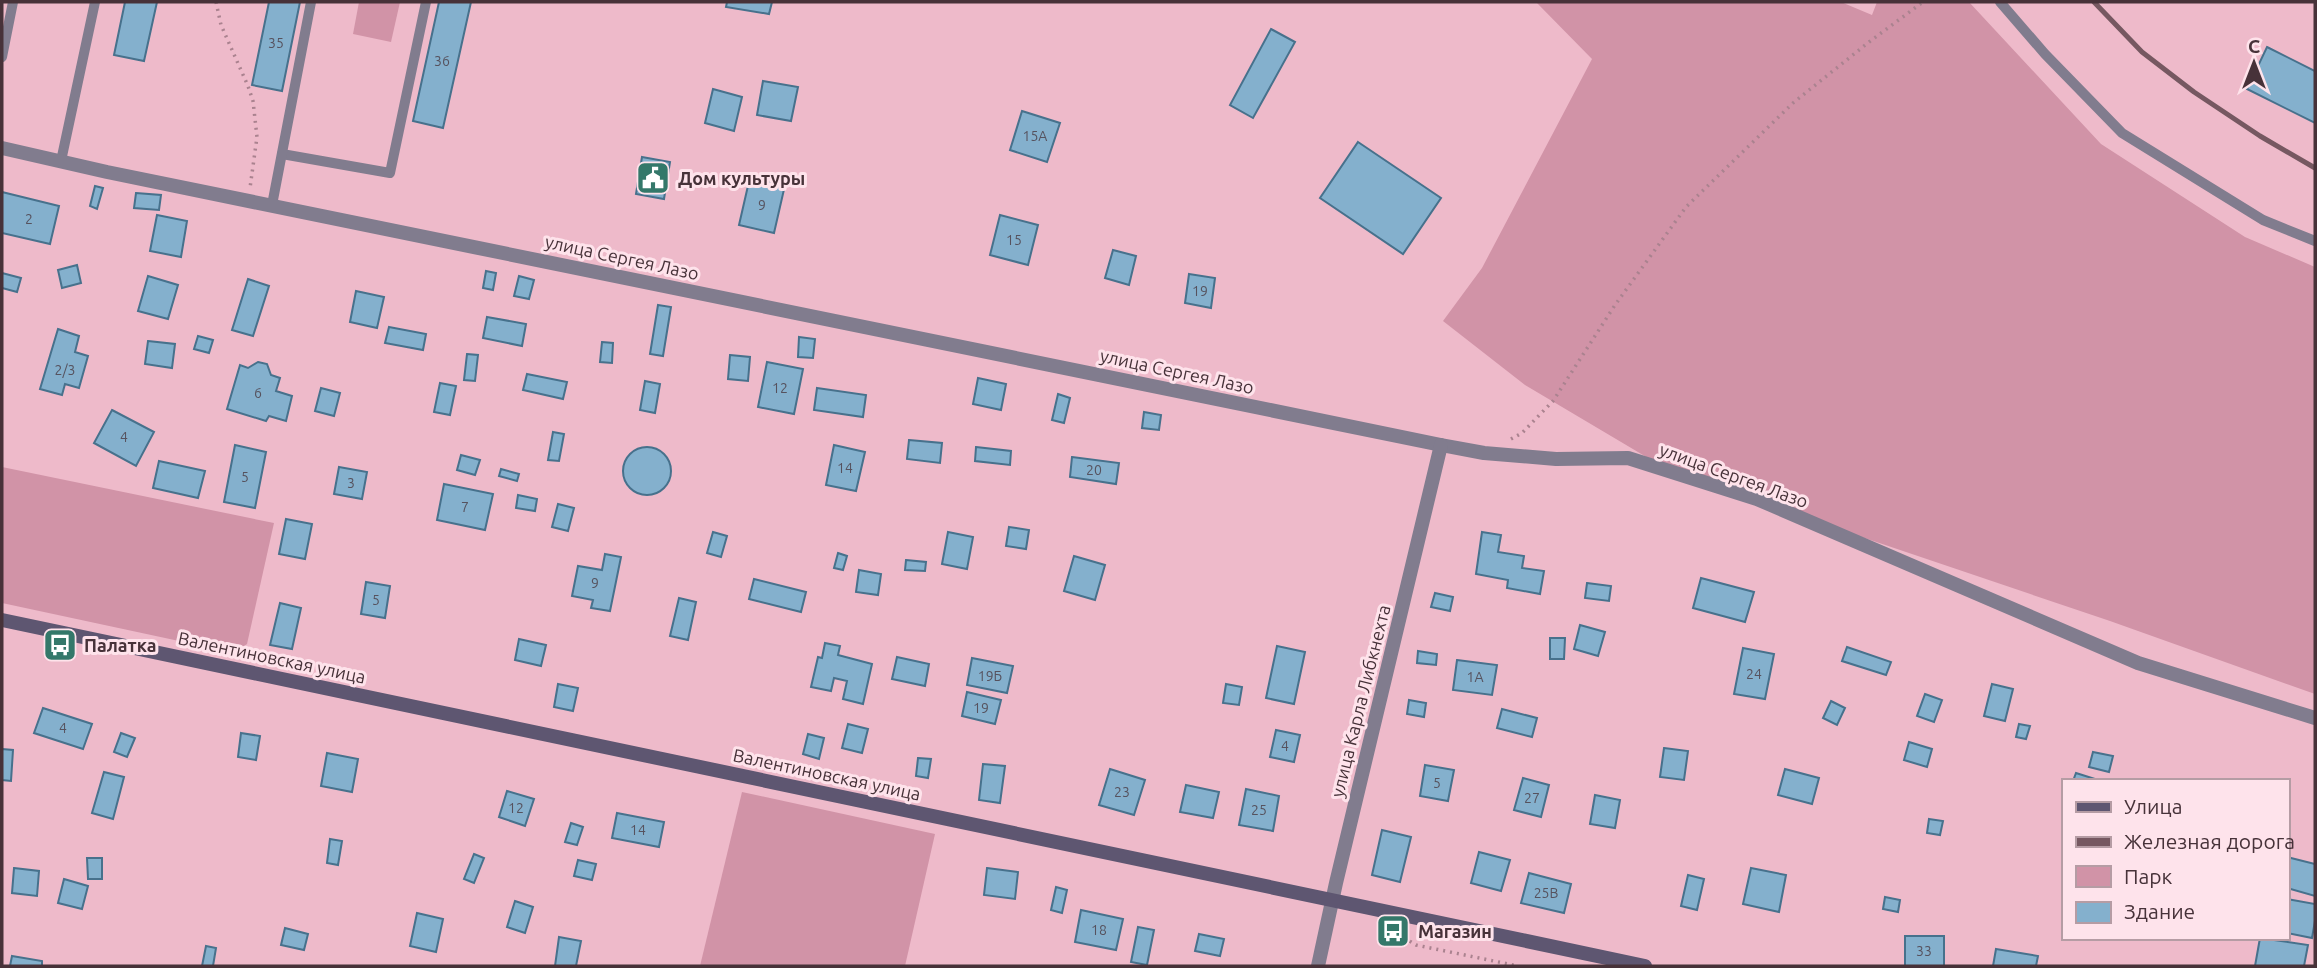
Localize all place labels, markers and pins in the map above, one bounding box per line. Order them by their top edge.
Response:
public building icon: Дом культуры [634,159,672,197]
place label: Дом культуры [678,168,805,188]
bus stop icon: Палатка [41,626,79,664]
place label: Палатка [84,635,157,655]
bus stop icon: Магазин [1374,912,1412,950]
place label: Магазин [1418,921,1492,941]

